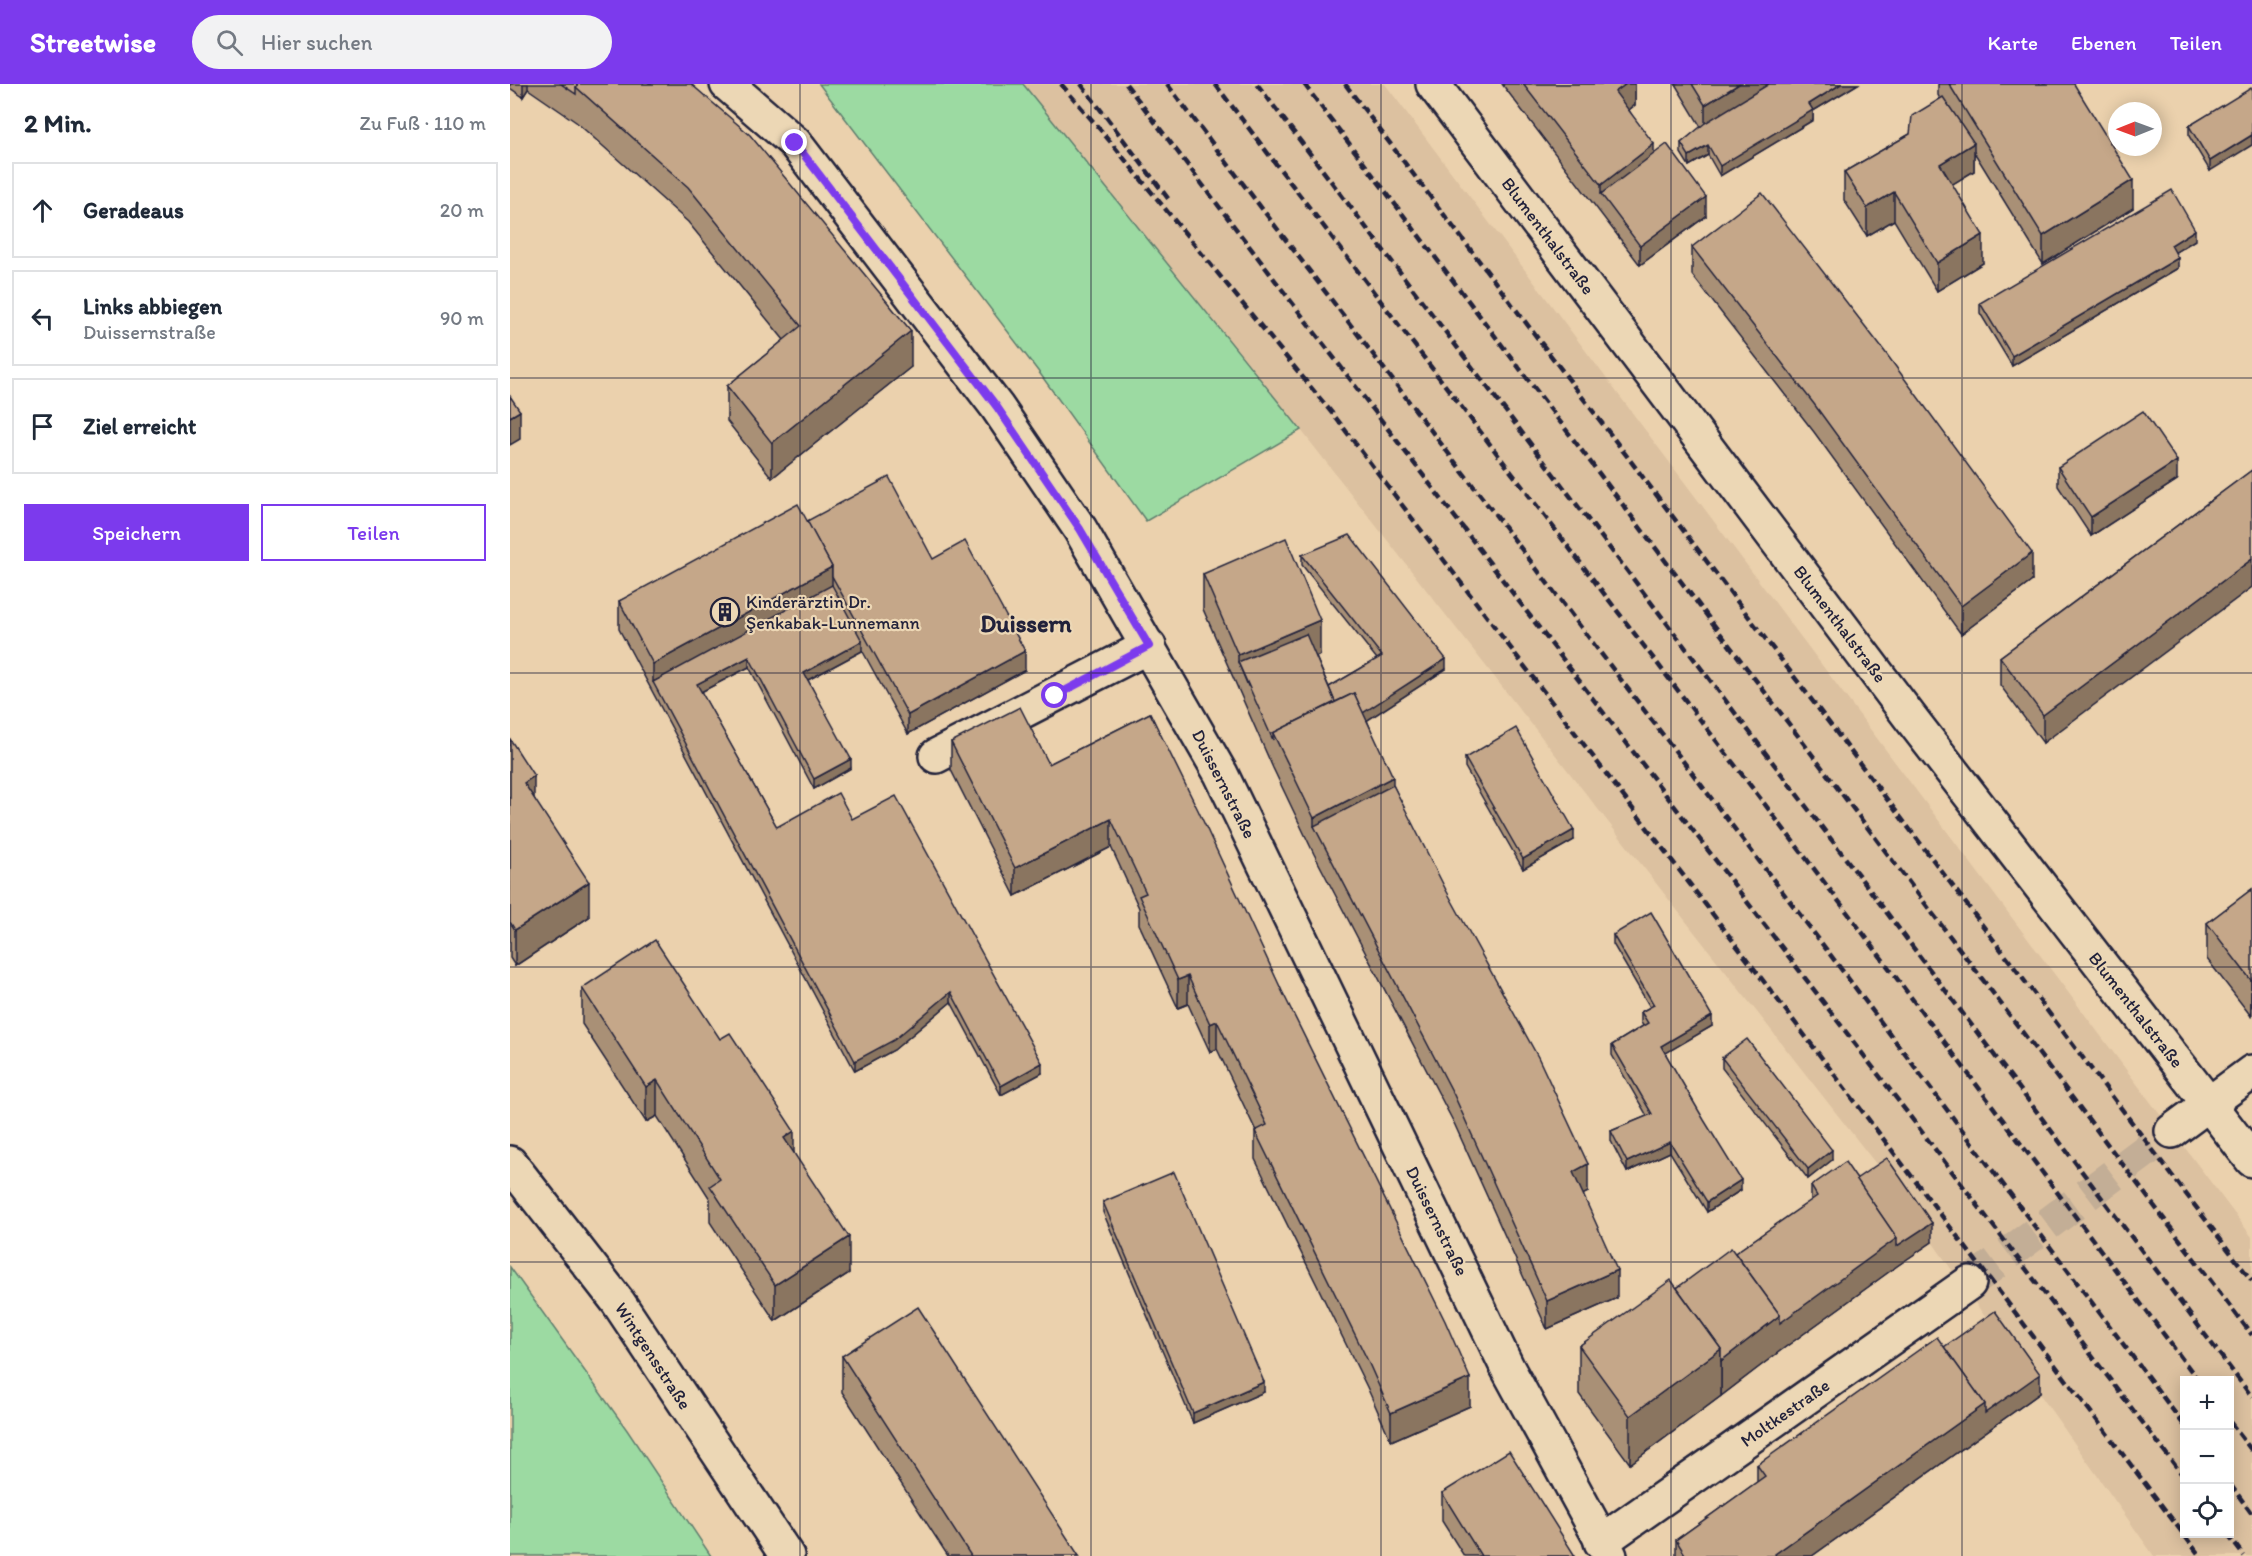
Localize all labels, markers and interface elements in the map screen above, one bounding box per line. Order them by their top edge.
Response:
search box [192,15,612,69]
text: Streetwise [30,25,156,59]
icon: search [213,26,246,59]
text: Hier suchen [261,29,372,56]
text: Karte [1988,30,2038,55]
text: Ebenen [2071,30,2137,55]
text: Teilen [2170,30,2222,55]
north arrow [2108,102,2162,156]
text: 2 Min. [24,107,92,139]
text: Zu Fuß · 110 m [360,111,486,135]
route end [781,129,807,155]
street label: Blumenthalstraße [1497,173,1599,299]
icon: ahead [26,194,59,227]
text: Geradeaus [83,197,184,224]
text: 20 m [440,198,484,222]
text: Links abbiegen [83,293,222,320]
icon: left [26,302,59,335]
text: 90 m [440,306,484,330]
text: Duissernstraße [83,320,216,344]
icon: arrive [26,410,59,443]
text: Ziel erreicht [83,413,196,440]
button: Speichern [24,504,249,561]
button: Teilen [261,504,486,561]
street label: Blumenthalstraße [1789,561,1891,687]
place label: Kinderärztin Dr. Şenkabak-Lunnemann [746,591,920,634]
building icon: Kinderärztin Dr. Şenkabak-Lunnemann [709,596,741,628]
district label: Duissern [980,609,1072,638]
route start [1041,682,1067,708]
street label: Duissernstraße [1187,726,1261,842]
street label: Blumenthalstraße [2084,948,2188,1072]
street label: Duissernstraße [1401,1163,1473,1279]
street label: Wintgensstraße [610,1298,696,1414]
street label: Moltkestraße [1736,1374,1834,1452]
map controls [2180,1376,2234,1538]
button: + [2180,1376,2234,1430]
button: − [2180,1430,2234,1484]
button: locate [2180,1484,2234,1538]

